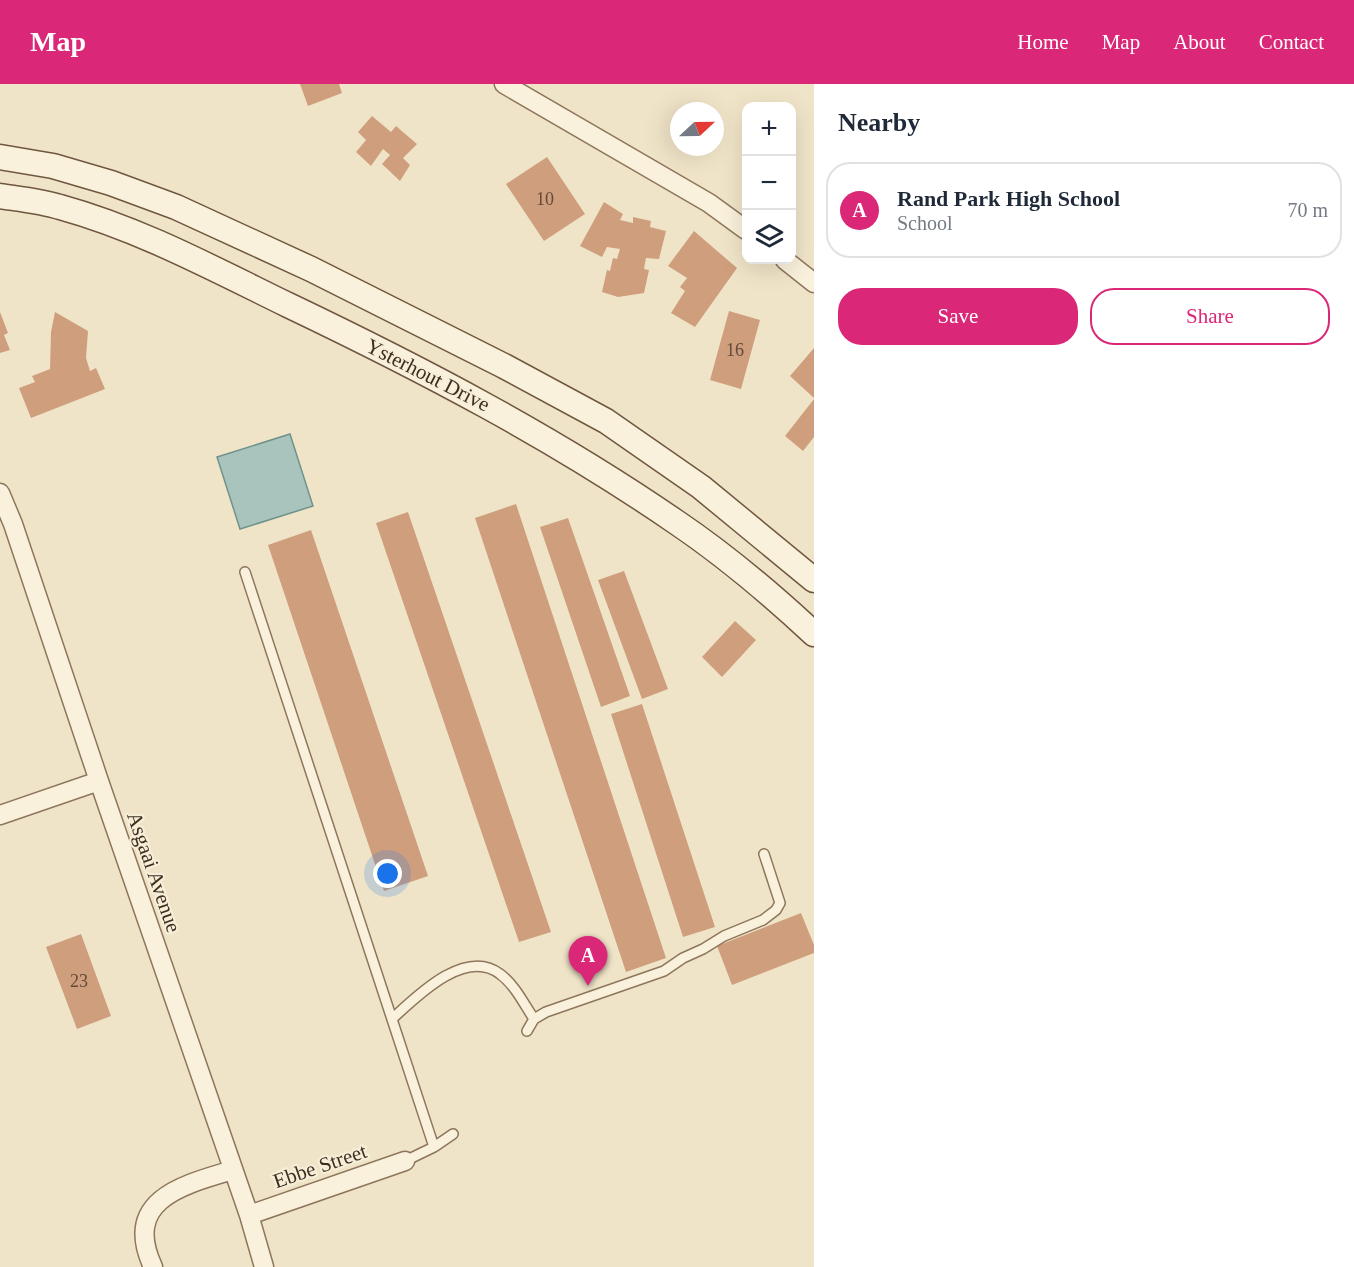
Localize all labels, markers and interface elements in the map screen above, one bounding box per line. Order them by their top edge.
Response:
text: Map [30,26,86,57]
text: Home [1017,30,1069,54]
text: Map [1102,30,1140,54]
text: About [1173,30,1226,54]
text: Contact [1259,30,1324,54]
north arrow [670,102,724,156]
map controls [742,102,796,264]
button: + [742,102,796,156]
text: Nearby [838,108,920,137]
button: − [742,156,796,210]
text: Rand Park High School [897,186,1120,211]
house number: 10 [536,189,554,209]
text: A [852,199,867,221]
text: 70 m [1287,199,1328,221]
button: layers [742,210,796,264]
text: School [897,212,953,234]
button: Save [838,288,1078,345]
button: Share [1090,288,1330,345]
street label: Ysterhout Drive [362,333,494,417]
house number: 16 [726,340,744,360]
street label: Asgaai Avenue [122,808,186,936]
your location [373,859,402,888]
pin: A [568,936,608,986]
house number: 23 [70,971,88,991]
street label: Ebbe Street [270,1139,370,1193]

